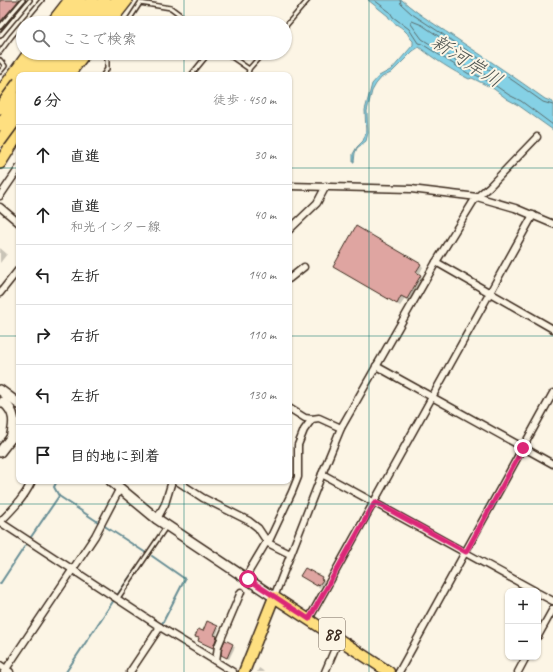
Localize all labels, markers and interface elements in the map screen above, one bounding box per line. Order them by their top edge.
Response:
search box [16,16,292,60]
icon: search [30,27,52,49]
water label: 新河岸川 [427,29,507,93]
text: ここで検索 [62,30,137,49]
text: 6 分 [32,90,61,111]
text: 徒歩 · 450 m [213,92,276,108]
icon: ahead [32,144,54,166]
text: 直進 [70,147,100,166]
text: 30 m [254,147,276,163]
text: 直進 [70,197,100,216]
icon: ahead [32,204,54,226]
text: 40 m [254,207,276,223]
text: 和光インター線 [70,219,160,235]
icon: left [32,264,54,286]
text: 左折 [70,267,100,286]
text: 140 m [248,267,276,283]
icon: right [32,324,54,346]
text: 右折 [70,327,100,346]
text: 110 m [248,327,276,343]
icon: left [32,384,54,406]
text: 左折 [70,387,100,406]
text: 130 m [248,387,276,403]
route end [514,439,532,457]
icon: arrive [32,444,54,466]
text: 目的地に到着 [70,447,160,466]
route start [239,570,257,588]
map controls [505,588,541,660]
button: + [505,588,541,624]
road number: 88 [319,618,345,650]
button: − [505,624,541,660]

